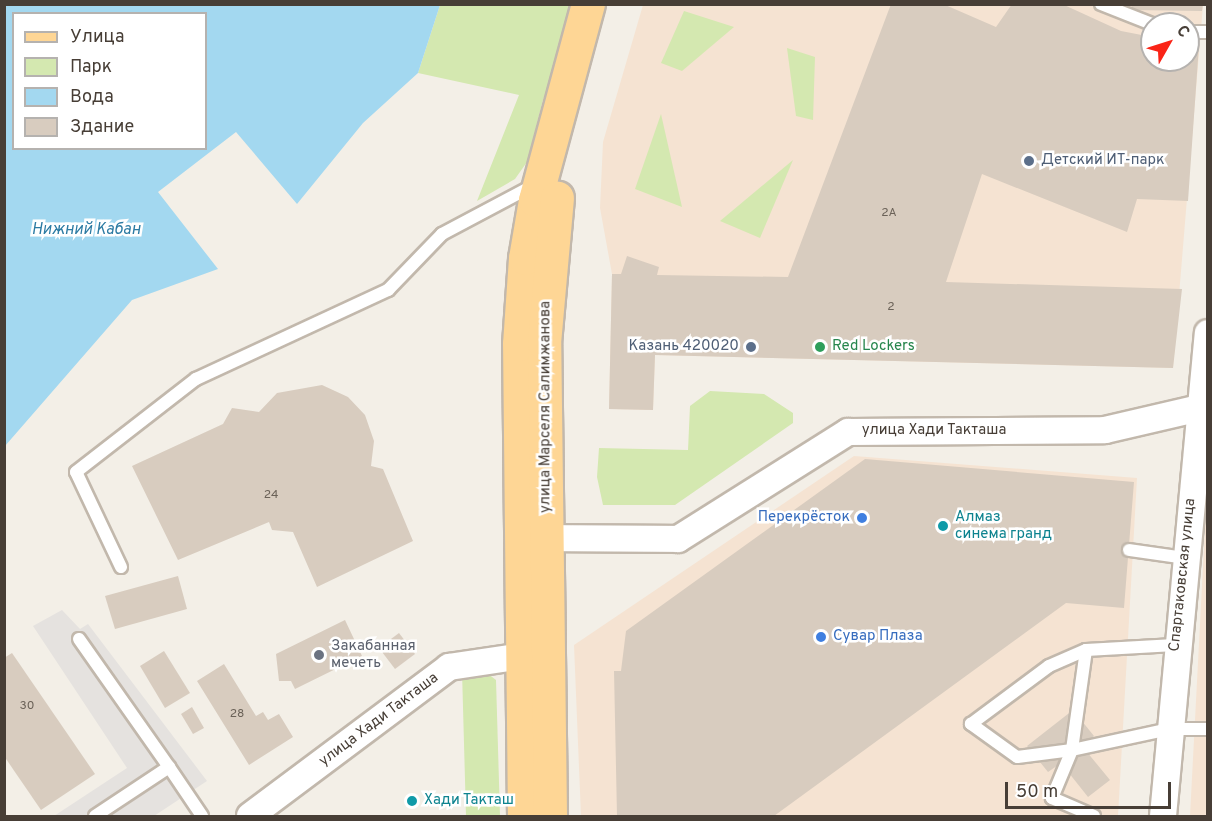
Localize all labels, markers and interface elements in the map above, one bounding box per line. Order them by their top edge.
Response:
legend [12,12,207,150]
north arrow [1140,12,1200,72]
text: С [1171,22,1193,42]
text: Улица [70,26,124,49]
text: Парк [70,56,112,79]
text: Вода [70,86,114,109]
text: Здание [70,116,134,139]
place label: Детский ИТ-парк [1041,152,1165,170]
marker: Детский ИТ-парк [1022,154,1036,168]
house number: 2А [881,207,897,221]
water label: Нижний Кабан [32,220,140,240]
street label: улица Марселя Салимжанова [537,301,555,513]
house number: 2 [887,301,895,315]
place label: Казань 420020 [628,338,739,356]
place label: Red Lockers [832,338,915,356]
marker: Казань 420020 [744,340,758,354]
marker: Red Lockers [813,340,827,354]
street label: улица Хади Такташа [861,422,1007,440]
house number: 24 [264,489,278,503]
street label: Спартаковская улица [1166,497,1200,653]
place label: Алмаз синема гранд [955,508,1052,543]
place label: Перекрёсток [758,509,850,527]
marker: Перекрёсток [855,511,869,525]
marker: Алмаз синема гранд [936,519,950,533]
place label: Сувар Плаза [833,628,923,646]
marker: Сувар Плаза [814,630,828,644]
place label: Закабанная мечеть [331,637,416,672]
marker: Закабанная мечеть [312,648,326,662]
street label: улица Хади Такташа [316,669,442,771]
house number: 30 [20,700,34,714]
house number: 28 [230,708,244,722]
scale bar [1008,770,1174,808]
text: 50 m [1016,781,1058,804]
place label: Хади Такташ [424,792,515,810]
marker: Хади Такташ [405,794,419,808]

